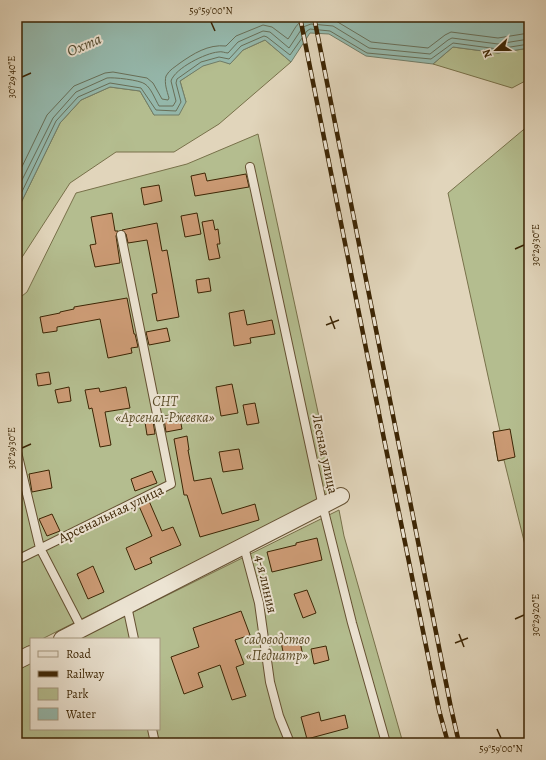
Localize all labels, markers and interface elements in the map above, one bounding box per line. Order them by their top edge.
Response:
text: 59°59'00"N [189,4,233,17]
water label: Охта [64,29,104,61]
north arrow [476,30,516,70]
text: N [479,47,496,60]
text: 30°29'40"E [5,56,18,98]
text: 30°29'30"E [529,224,542,266]
park label: СНТ «Арсенал-Ржевка» [116,392,215,427]
street label: Лесная улица [307,412,343,496]
text: 30°29'30"E [5,427,18,469]
street label: Арсенальная улица [54,480,167,548]
street label: 4-я линия [250,553,282,615]
text: 30°29'20"E [529,594,542,636]
park label: садоводство «Педиатр» [244,630,310,665]
legend [30,638,160,730]
text: Road [66,646,92,662]
text: Railway [66,666,105,682]
text: Park [66,686,89,702]
text: Water [65,706,96,722]
text: 59°59'00"N [479,742,523,755]

